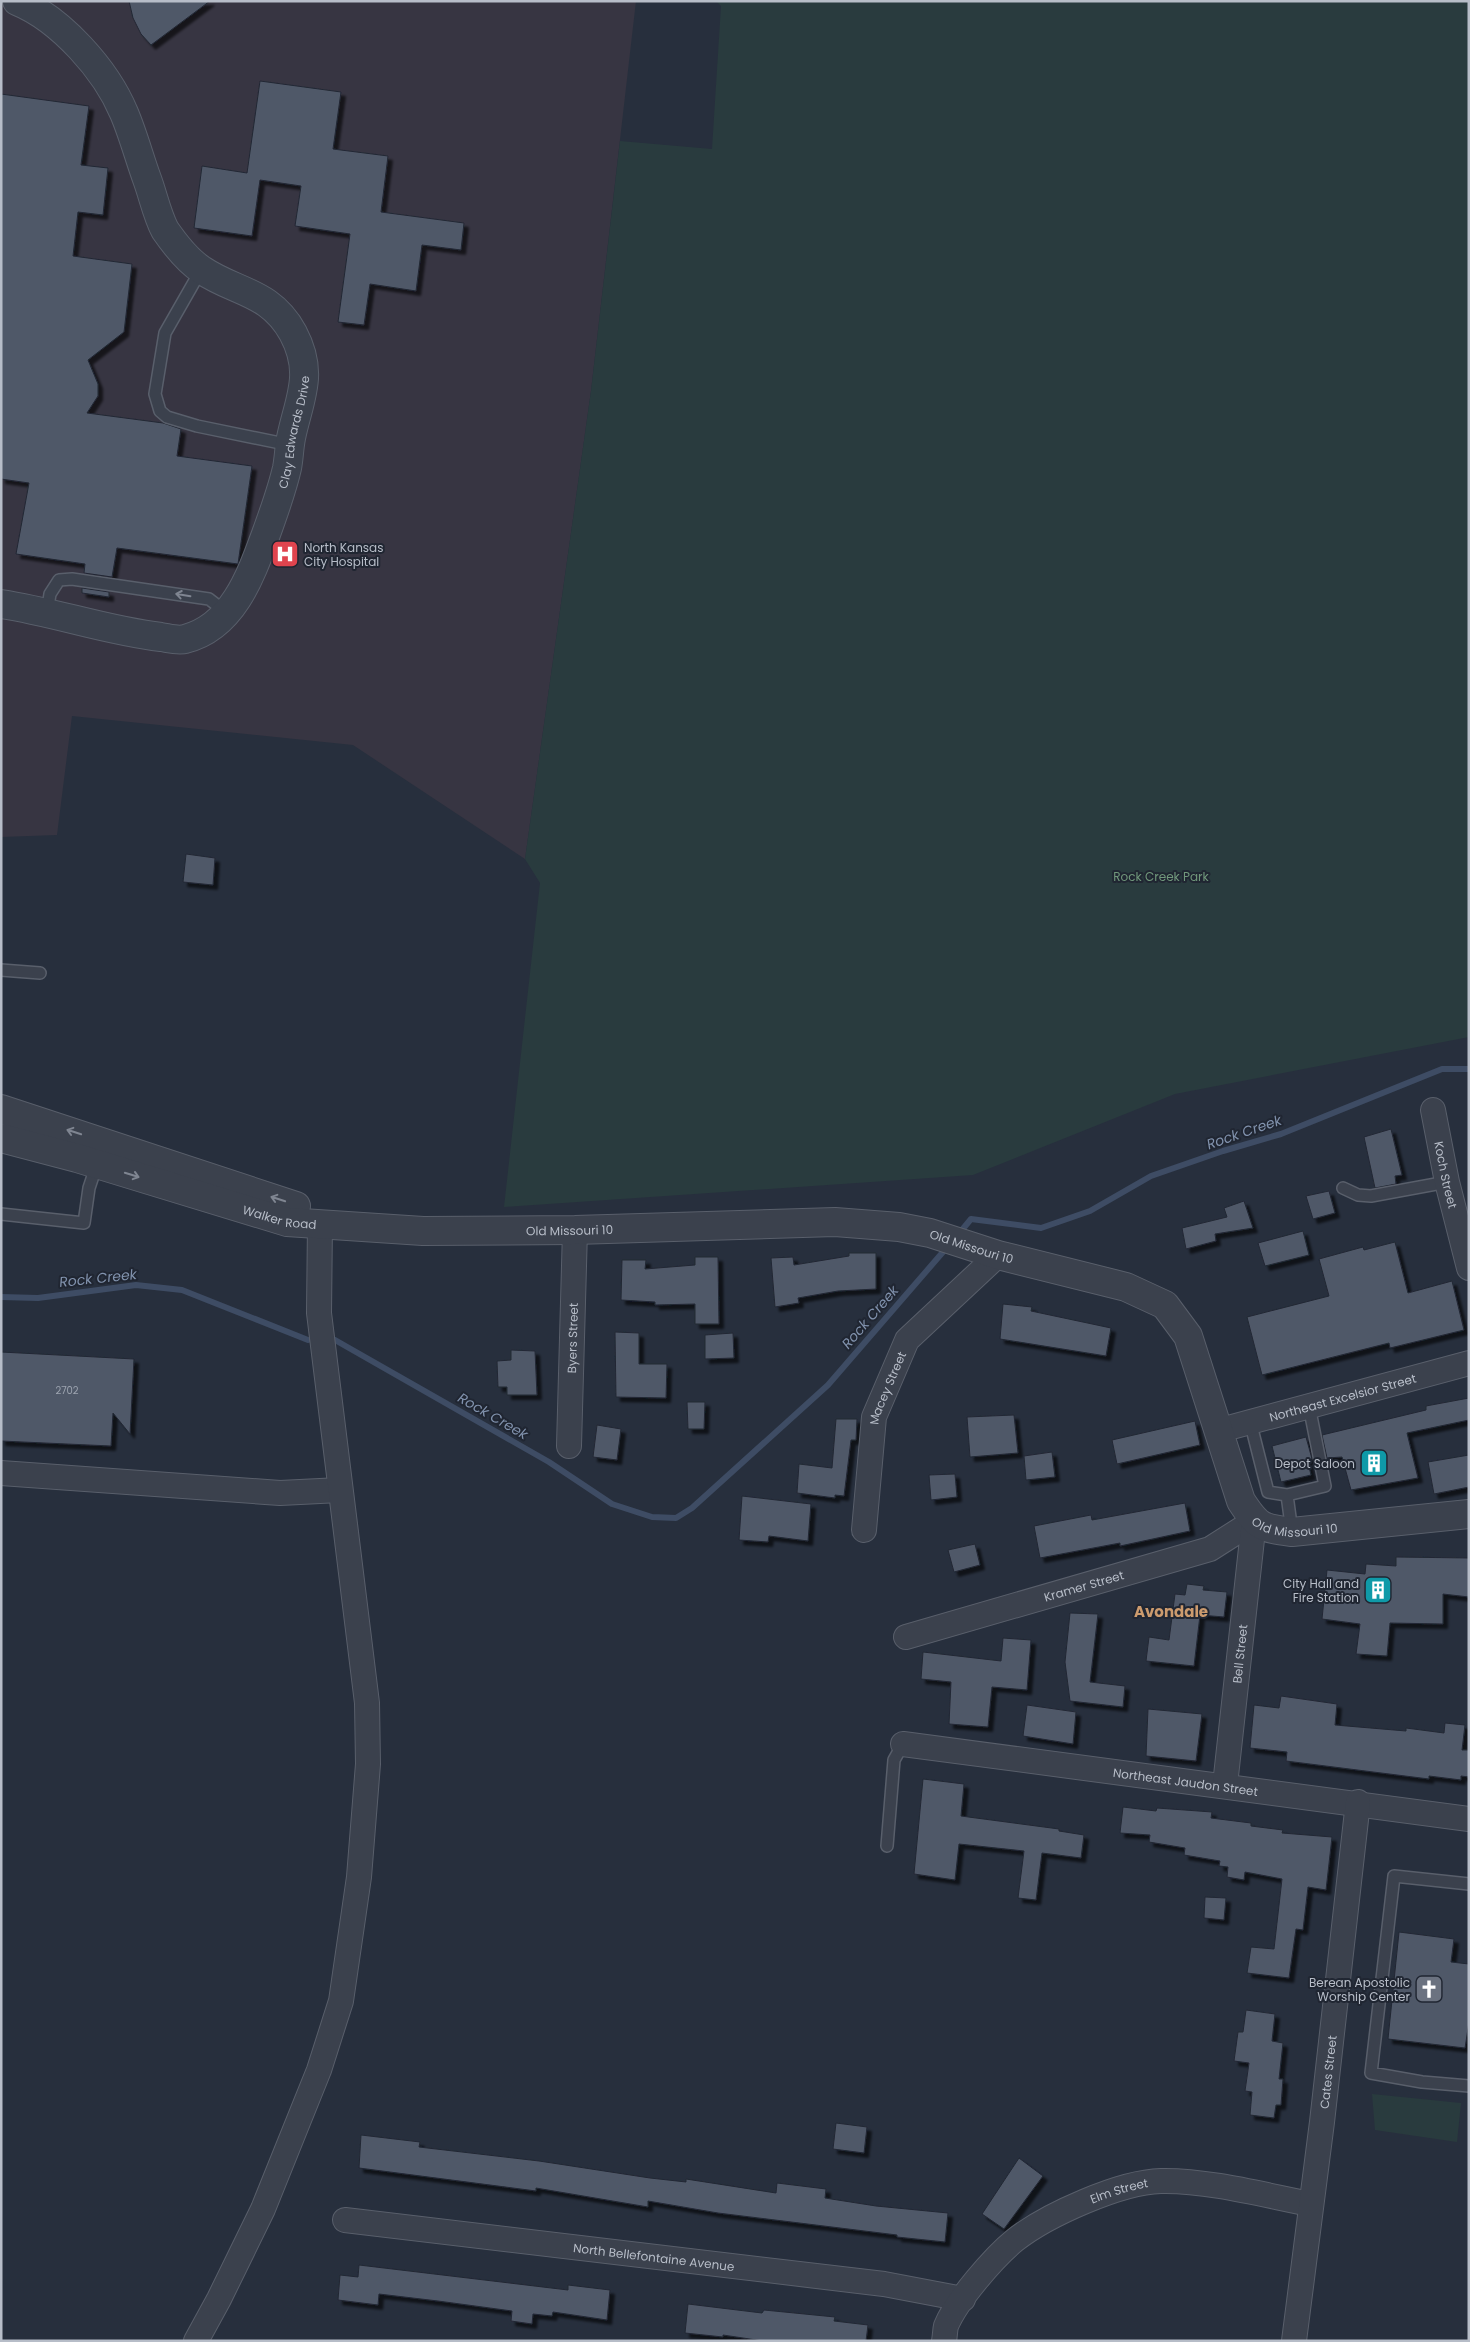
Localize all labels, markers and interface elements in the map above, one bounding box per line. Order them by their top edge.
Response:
street label: Clay Edwards Drive [274,375,313,490]
hospital icon: North Kansas City Hospital [270,539,300,569]
place label: North Kansas City Hospital [304,539,383,570]
one-way arrow [175,590,191,600]
park label: Rock Creek Park [1113,868,1209,885]
water label: Rock Creek [1204,1110,1285,1154]
one-way arrow [66,1127,82,1137]
street label: Koch Street [1431,1140,1462,1210]
one-way arrow [124,1170,140,1180]
one-way arrow [271,1194,286,1203]
street label: Walker Road [241,1201,317,1232]
street label: Old Missouri 10 [526,1220,613,1239]
street label: Old Missouri 10 [928,1225,1015,1267]
water label: Rock Creek [58,1264,139,1292]
water label: Rock Creek [837,1280,904,1353]
street label: Byers Street [563,1302,581,1374]
street label: Macey Street [865,1349,910,1425]
street label: Northeast Excelsior Street [1267,1369,1418,1425]
house number: 2702 [55,1383,79,1398]
water label: Rock Creek [454,1388,532,1445]
building icon: Depot Saloon [1359,1448,1389,1478]
place label: Depot Saloon [1275,1455,1355,1472]
street label: Old Missouri 10 [1248,1512,1338,1541]
street label: Kramer Street [1042,1566,1126,1605]
place label: City Hall and Fire Station [1283,1575,1359,1606]
building icon: City Hall and Fire Station [1363,1575,1393,1605]
district label: Avondale [1134,1601,1208,1622]
street label: Bell Street [1228,1623,1251,1684]
street label: Northeast Jaudon Street [1112,1763,1259,1799]
place label: Berean Apostolic Worship Center [1309,1974,1411,2005]
church icon: Berean Apostolic Worship Center [1414,1974,1444,2004]
street label: Cates Street [1315,2034,1340,2110]
street label: Elm Street [1087,2174,1149,2207]
street label: North Bellefontaine Avenue [572,2239,735,2275]

